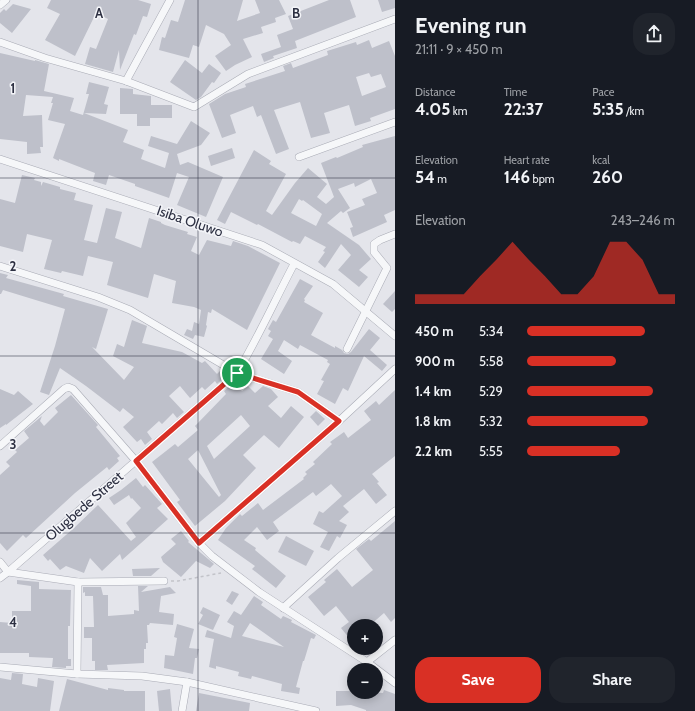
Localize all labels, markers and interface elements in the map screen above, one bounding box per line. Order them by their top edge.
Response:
text: A [95,5,104,21]
text: B [292,5,300,21]
text: Evening run [415,12,527,39]
button: share [633,13,675,55]
text: 21:11 · 9 × 450 m [415,41,503,57]
text: 1 [11,80,15,96]
text: Distance [415,85,456,99]
text: Time [504,85,527,99]
text: Pace [592,85,614,99]
text: 4.05 [415,99,450,119]
text: 22:37 [504,99,543,119]
text: 5:35 [592,99,624,119]
text: km [450,104,467,118]
text: /km [624,104,644,118]
text: Elevation [415,153,458,167]
text: Heart rate [504,153,550,167]
text: kcal [592,153,610,167]
text: 54 [415,167,435,187]
text: 146 [504,167,530,187]
text: 260 [592,167,623,187]
text: m [435,172,447,186]
text: bpm [530,172,554,186]
street label: Isiba Oluwo [154,201,226,241]
text: Elevation [415,212,466,228]
text: 243–246 m [611,212,675,228]
text: 2 [10,258,17,274]
text: 450 m [415,323,453,339]
text: 5:34 [479,323,503,339]
text: 900 m [415,353,455,369]
text: 5:58 [479,353,504,369]
pin [220,356,254,390]
icon: arrive [226,362,248,384]
text: 1.4 km [415,383,451,399]
text: 5:29 [479,383,503,399]
text: 1.8 km [415,413,451,429]
text: 5:32 [479,413,503,429]
text: 3 [9,436,17,452]
text: 2.2 km [415,443,452,459]
text: 5:55 [479,443,503,459]
street label: Olugbede Street [41,467,127,545]
text: 4 [9,614,17,630]
map controls [347,619,383,699]
button: + [347,619,383,655]
button: Save [415,657,541,703]
button: Share [549,657,675,703]
button: − [347,663,383,699]

